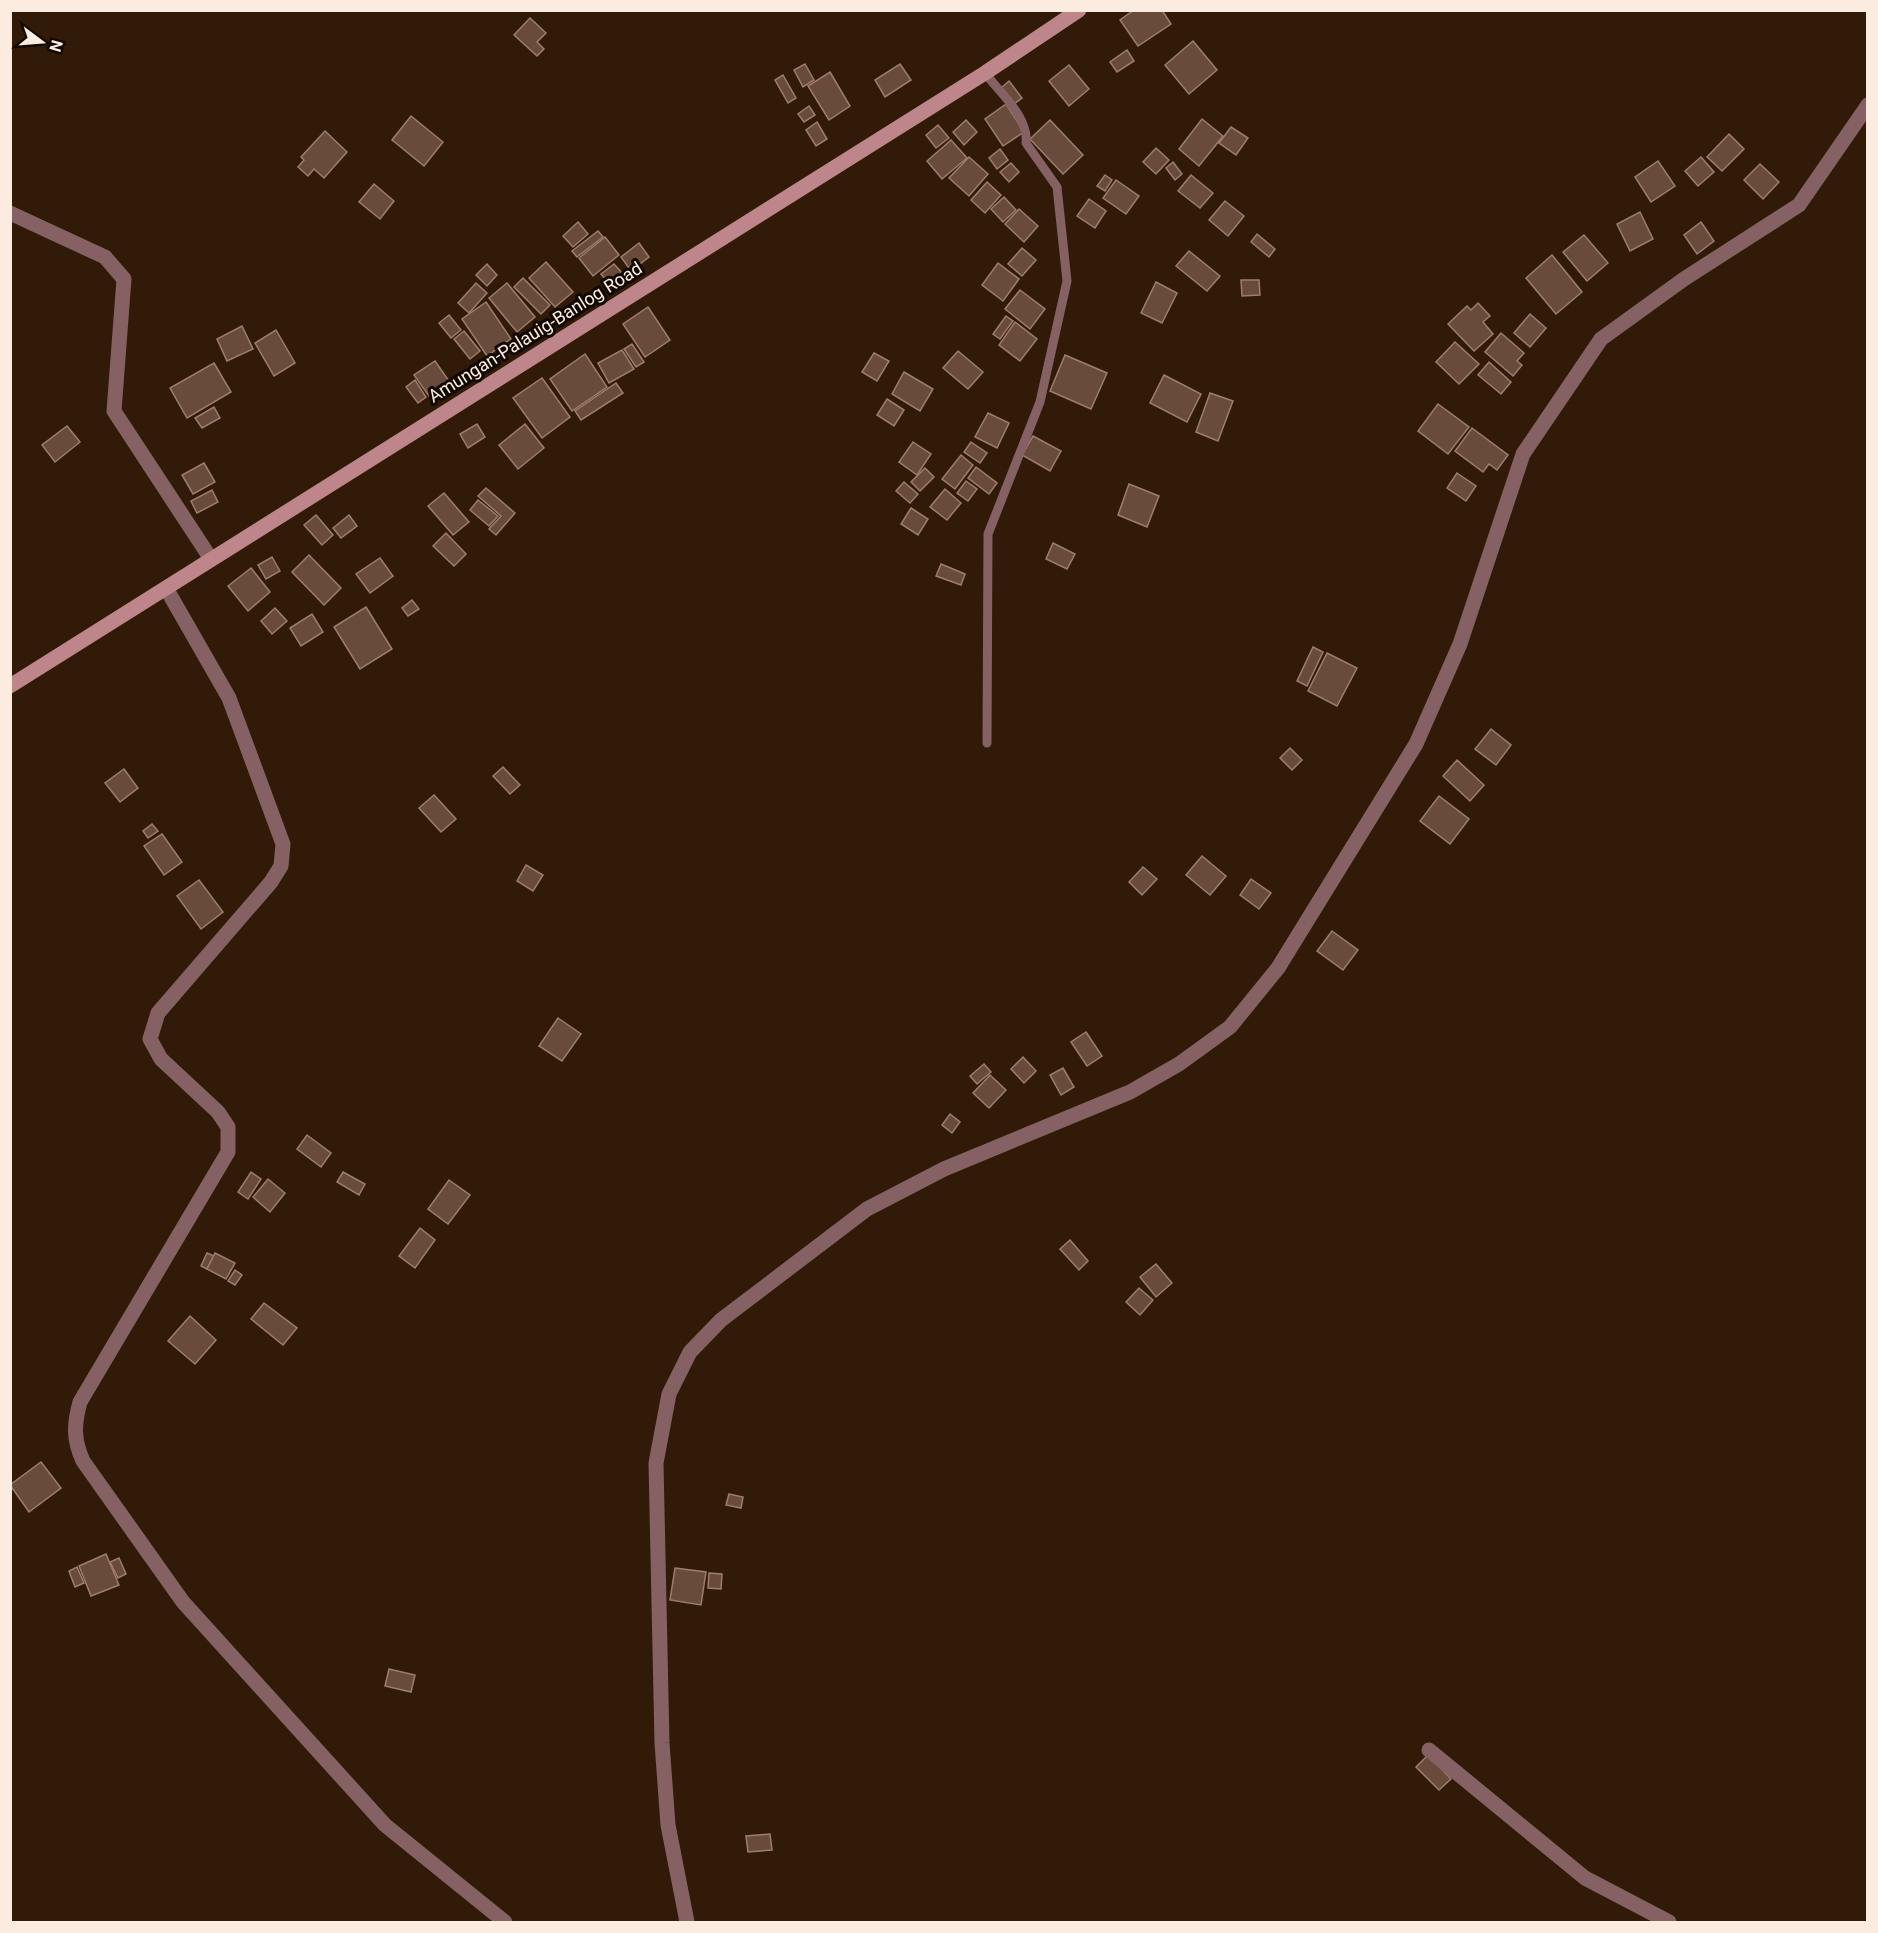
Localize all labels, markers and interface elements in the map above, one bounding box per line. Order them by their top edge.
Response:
north arrow [12,12,72,72]
text: N [45,38,67,54]
street label: Amungan-Palauig-Banlog Road [424,257,646,407]

